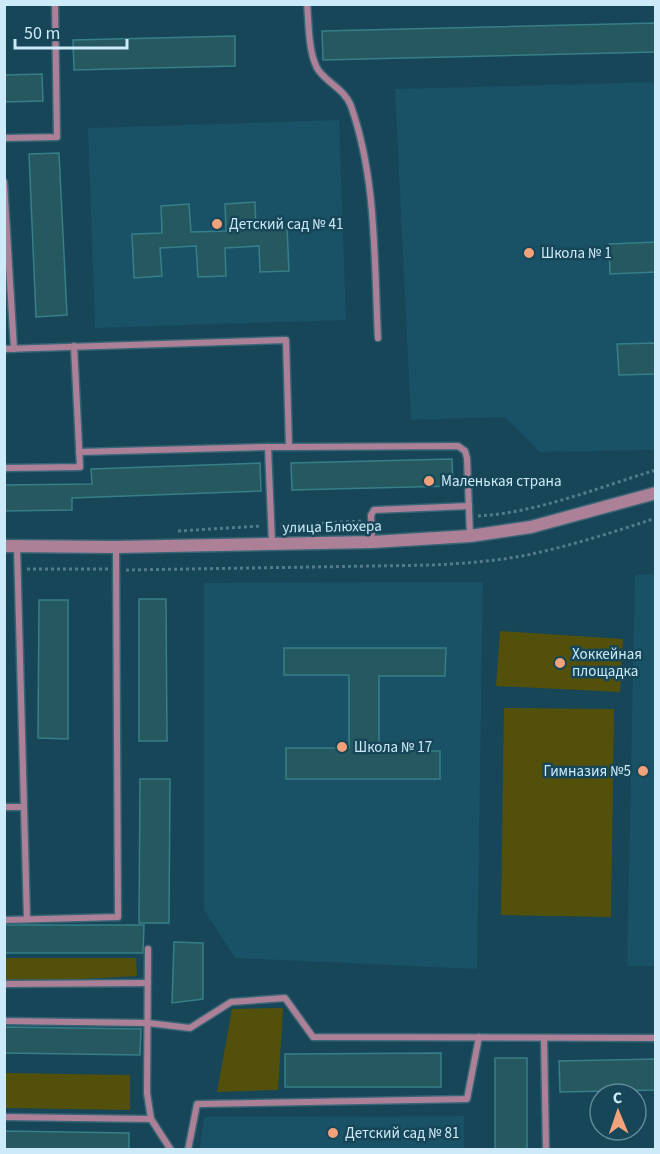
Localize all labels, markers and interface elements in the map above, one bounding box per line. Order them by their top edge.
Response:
scale bar [15,12,128,50]
text: 50 m [24,21,60,46]
place label: Детский сад № 41 [229,214,343,235]
marker: Детский сад № 41 [210,217,224,231]
place label: Школа № 1 [541,243,612,264]
marker: Школа № 1 [522,246,536,260]
place label: Маленькая страна [441,471,561,492]
marker: Маленькая страна [422,474,436,488]
street label: улица Блюхера [282,516,382,538]
place label: Хоккейная площадка [572,644,642,682]
marker: Хоккейная площадка [553,656,567,670]
place label: Школа № 17 [354,737,432,758]
marker: Школа № 17 [335,740,349,754]
place label: Гимназия №5 [544,761,631,782]
marker: Гимназия №5 [636,764,650,778]
north arrow [588,1082,648,1142]
text: С [612,1087,623,1109]
place label: Детский сад № 81 [345,1123,459,1144]
marker: Детский сад № 81 [326,1126,340,1140]

